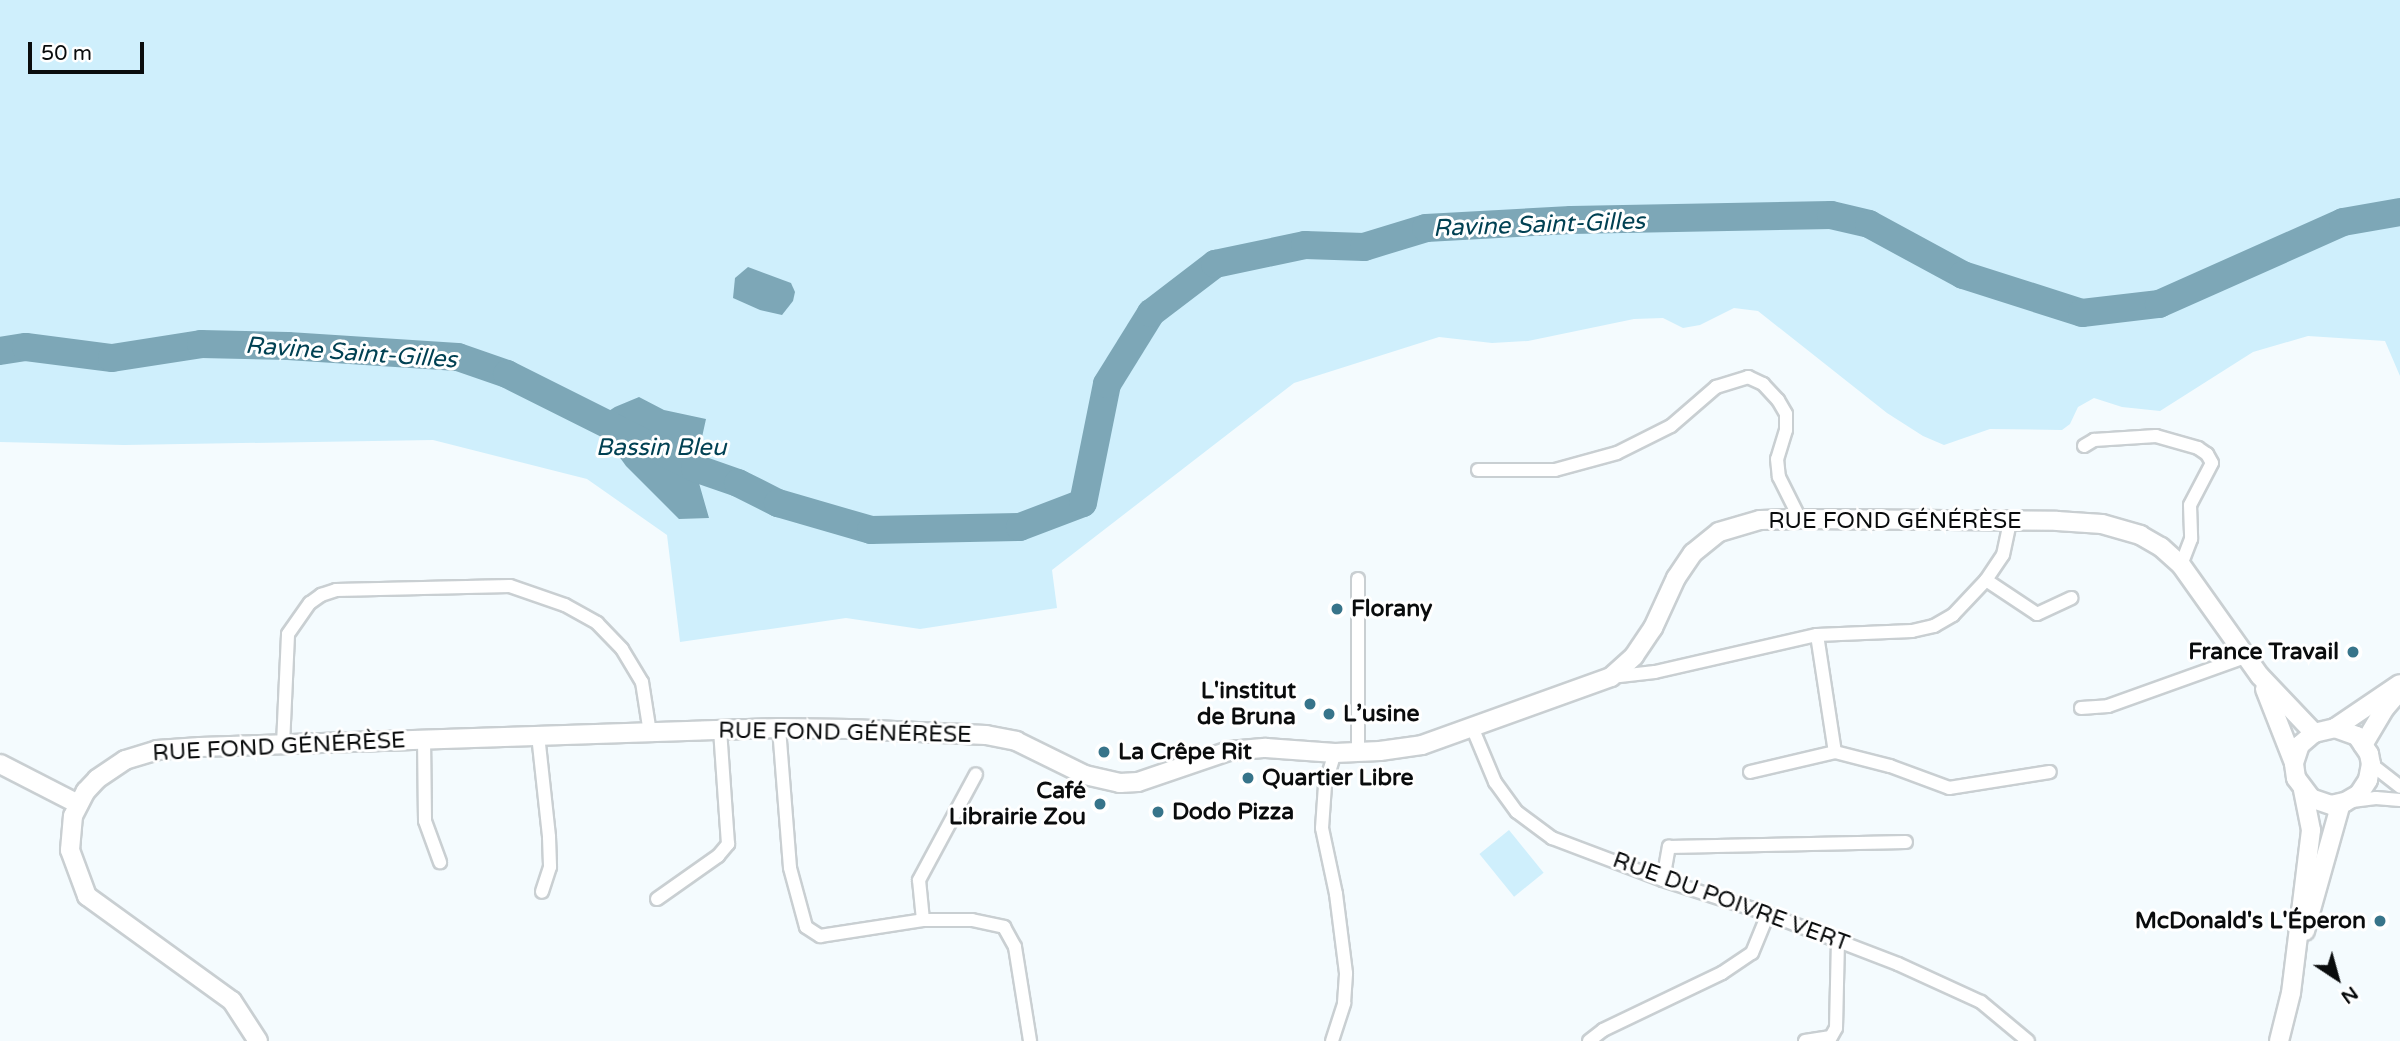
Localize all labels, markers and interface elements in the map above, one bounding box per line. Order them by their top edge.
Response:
scale bar [32,28,147,72]
text: 50 m [41,41,92,66]
water label: Ravine Saint-Gilles [1432,207,1646,243]
water label: Ravine Saint-Gilles [244,331,458,375]
water label: Bassin Bleu [596,434,726,462]
street label: RUE FOND GÉNÉRÈSE [1768,507,2022,535]
place label: Florany [1351,595,1432,623]
marker: Florany [1329,601,1345,617]
place label: France Travail [2188,638,2339,666]
marker: France Travail [2345,644,2361,660]
place label: L'institut de Bruna [1197,677,1296,731]
marker: L'institut de Bruna [1302,696,1318,712]
place label: L’usine [1343,700,1420,728]
marker: L’usine [1321,706,1337,722]
street label: RUE FOND GÉNÉRÈSE [718,717,972,749]
street label: RUE FOND GÉNÉRÈSE [152,727,406,767]
place label: La Crêpe Rit [1118,738,1252,766]
marker: La Crêpe Rit [1096,744,1112,760]
place label: Quartier Libre [1262,764,1414,792]
marker: Quartier Libre [1240,770,1256,786]
place label: Café Librairie Zou [949,777,1086,831]
marker: Café Librairie Zou [1092,796,1108,812]
place label: Dodo Pizza [1172,798,1294,826]
marker: Dodo Pizza [1150,804,1166,820]
street label: RUE DU POIVRE VERT [1609,846,1853,958]
place label: McDonald's L'Éperon [2135,907,2366,935]
marker: McDonald's L'Éperon [2372,913,2388,929]
north arrow [2302,943,2372,1013]
text: N [2337,982,2362,1008]

